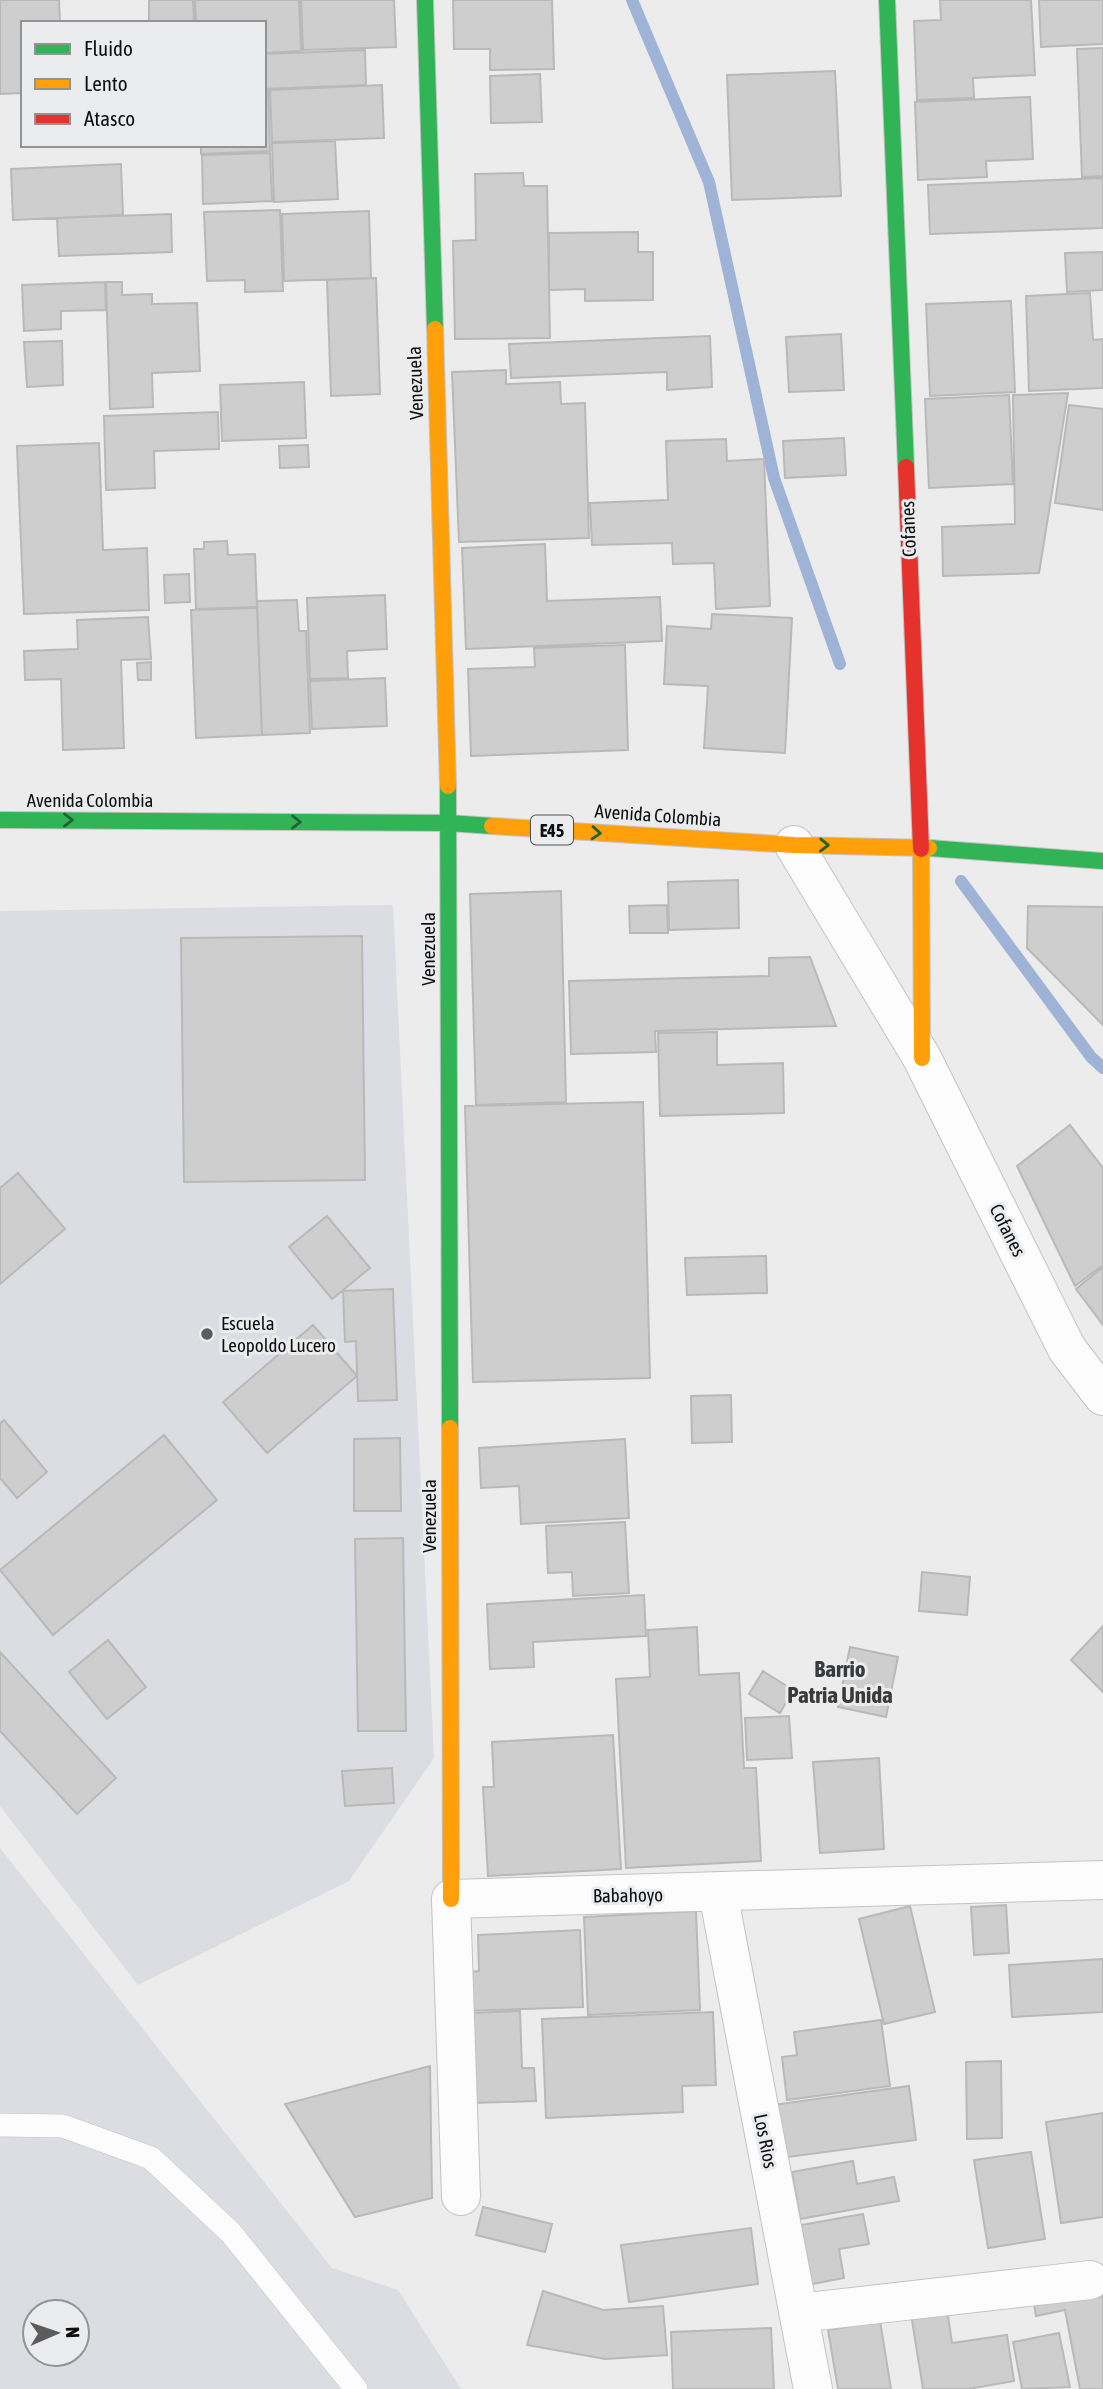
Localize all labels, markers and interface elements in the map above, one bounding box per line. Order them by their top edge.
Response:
legend [21,21,266,147]
text: Fluido [84,36,133,60]
text: Lento [84,71,128,95]
text: Atasco [84,106,135,130]
street label: Venezuela [403,346,427,420]
street label: Cofanes [896,500,920,557]
street label: Avenida Colombia [27,789,153,811]
street label: Avenida Colombia [594,800,722,830]
one-way arrow [63,812,74,828]
one-way arrow [291,814,301,830]
road number: E45 [531,816,573,844]
one-way arrow [591,825,602,840]
one-way arrow [818,838,829,853]
street label: Venezuela [417,912,439,986]
street label: Cofanes [985,1200,1031,1260]
place label: Escuela Leopoldo Lucero [221,1312,336,1356]
marker: Escuela Leopoldo Lucero [199,1326,215,1342]
street label: Venezuela [418,1479,440,1553]
district label: Barrio Patria Unida [787,1656,893,1708]
street label: Babahoyo [593,1883,663,1907]
street label: Los Rios [750,2112,782,2170]
north arrow [21,2298,91,2368]
text: N [62,2326,84,2338]

